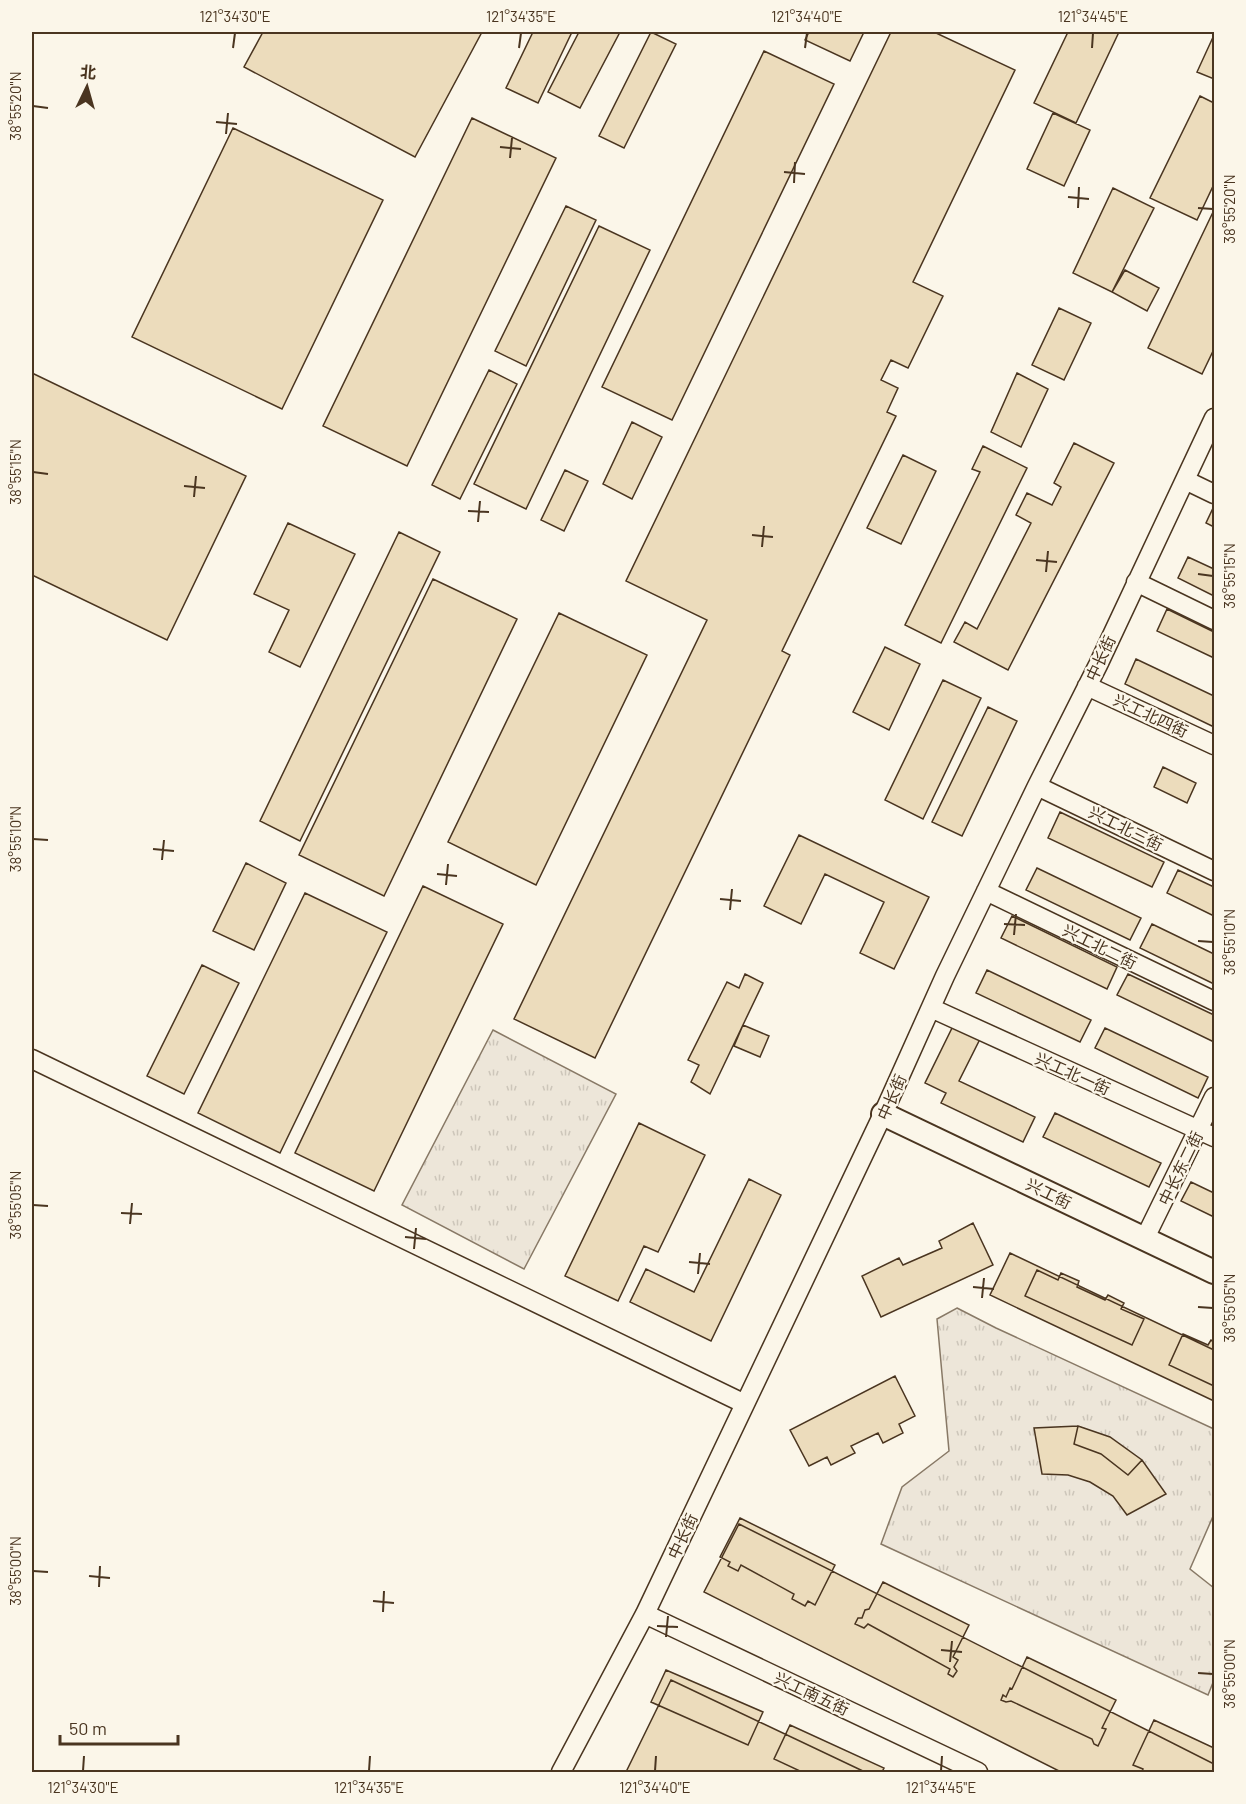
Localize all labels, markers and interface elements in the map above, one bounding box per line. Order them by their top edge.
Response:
text: 121°34'30"E [199,7,271,25]
text: 121°34'35"E [486,7,556,25]
text: 121°34'40"E [771,7,843,25]
text: 121°34'45"E [1058,7,1128,25]
north arrow [57,57,117,117]
text: 北 [80,61,97,82]
text: 38°55'20"N [6,71,24,141]
text: 38°55'20"N [1220,174,1238,244]
text: 38°55'15"N [6,439,24,505]
text: 38°55'15"N [1220,543,1238,609]
street label: 中长街 [1081,632,1119,684]
street label: 兴工北四街 [1111,689,1191,741]
street label: 兴工北三街 [1086,802,1166,854]
text: 38°55'10"N [6,806,24,872]
text: 38°55'10"N [1220,909,1238,975]
street label: 兴工北二街 [1060,920,1140,972]
street label: 兴工北一街 [1033,1048,1113,1098]
street label: 中长街 [873,1071,909,1123]
street label: 中长东二街 [1154,1128,1206,1208]
text: 38°55'05"N [6,1171,24,1239]
street label: 兴工街 [1023,1174,1075,1212]
text: 38°55'05"N [1220,1274,1238,1342]
street label: 中长街 [663,1510,701,1562]
text: 38°55'00"N [6,1536,24,1606]
text: 38°55'00"N [1220,1639,1238,1709]
street label: 兴工南五街 [772,1667,852,1719]
scale bar [60,1708,178,1746]
text: 50 m [69,1717,107,1739]
text: 121°34'30"E [47,1778,119,1796]
text: 121°34'35"E [334,1778,404,1796]
text: 121°34'40"E [619,1778,691,1796]
text: 121°34'45"E [906,1778,976,1796]

